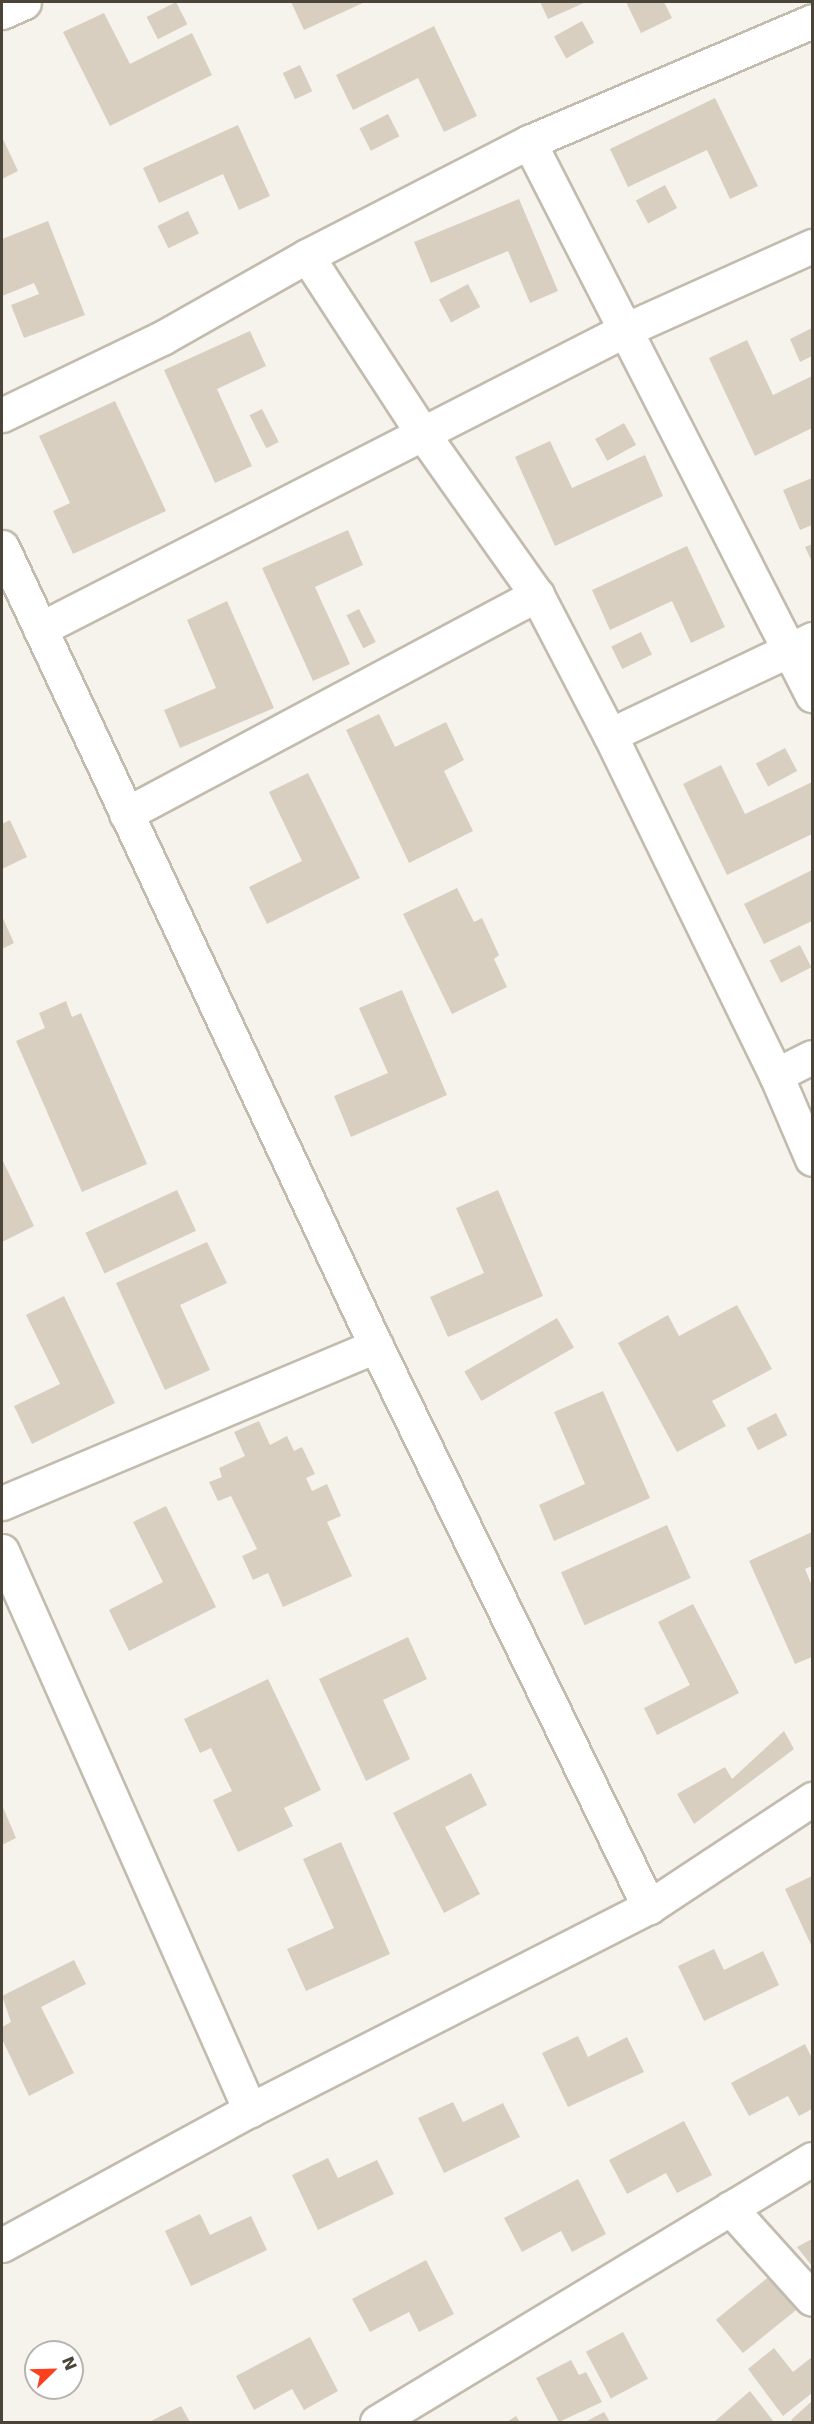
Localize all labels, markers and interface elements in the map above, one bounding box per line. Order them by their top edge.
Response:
north arrow [24,2340,84,2400]
text: N [58,2354,81,2373]

